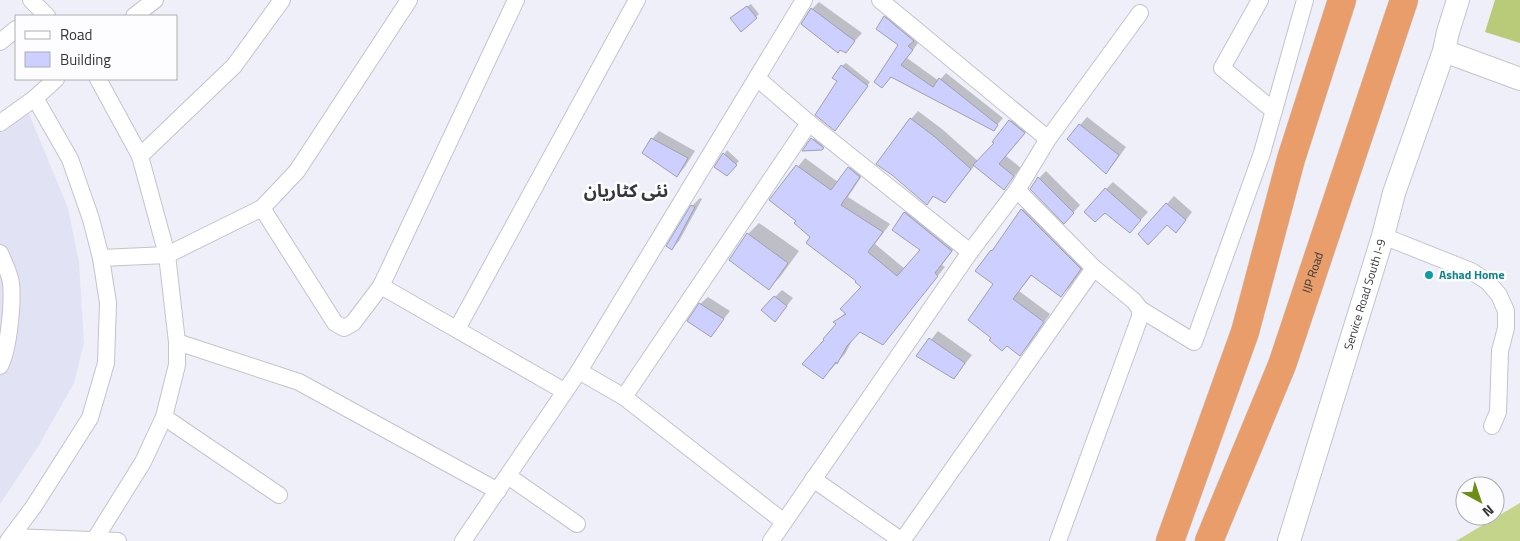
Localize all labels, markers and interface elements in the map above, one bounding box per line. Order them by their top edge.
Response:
legend [15,15,178,80]
text: Road [60,23,92,46]
text: Building [60,48,111,71]
district label: نئی کٹاریان [584,177,668,204]
street label: Service Road South I-9 [1338,236,1391,352]
street label: IJP Road [1297,249,1328,295]
place label: Ashad Home [1439,265,1505,284]
marker: Ashad Home [1423,269,1435,281]
north arrow [1455,476,1505,526]
text: N [1478,500,1499,523]

